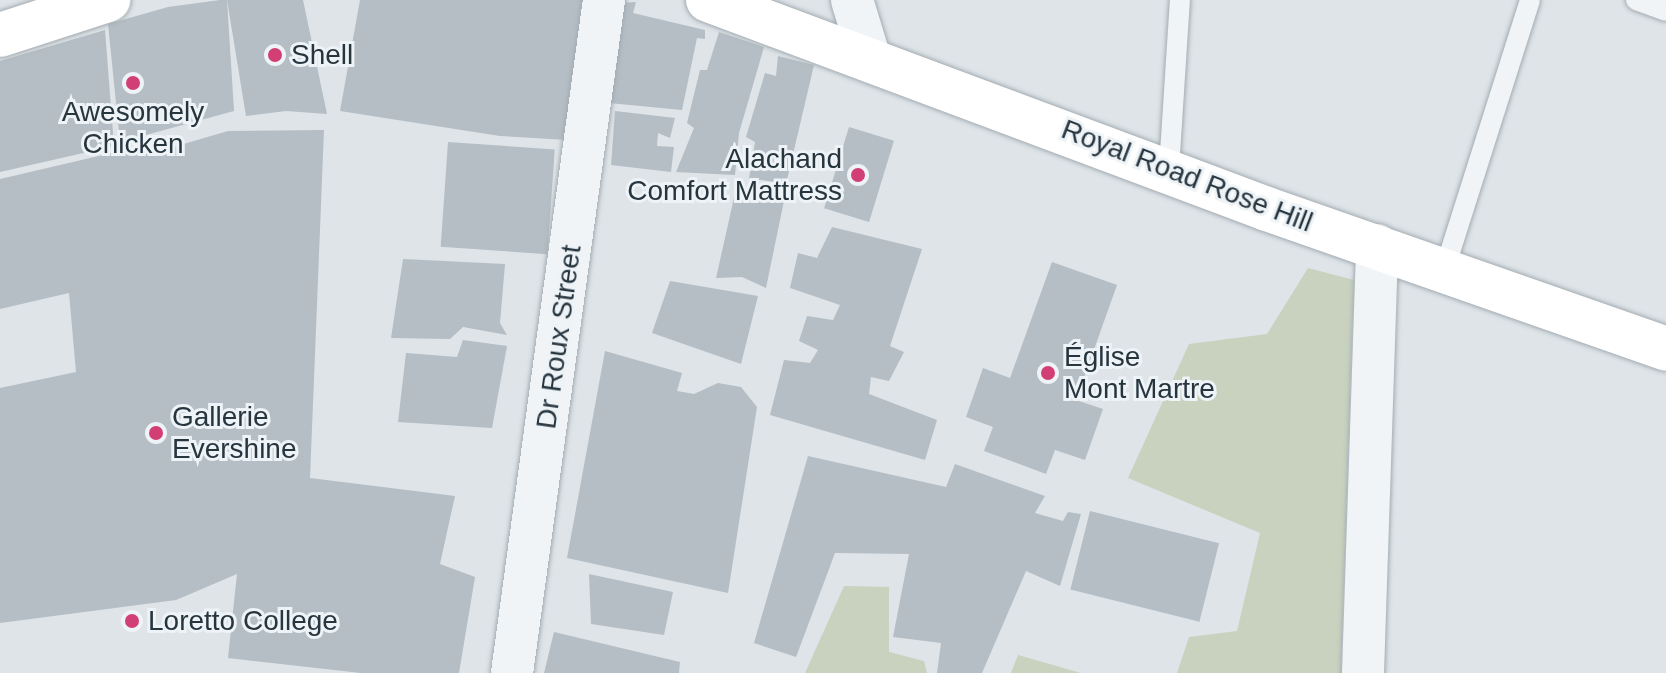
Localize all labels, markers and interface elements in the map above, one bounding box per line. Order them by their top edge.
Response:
place label: Shell [291,38,353,72]
marker: Shell [266,46,284,64]
marker: Awesomely Chicken [124,74,142,92]
place label: Awesomely Chicken [62,95,204,161]
street label: Royal Road Rose Hill [1057,113,1317,239]
place label: Alachand Comfort Mattress [627,142,842,208]
marker: Alachand Comfort Mattress [849,166,867,184]
street label: Dr Roux Street [529,243,589,431]
place label: Église Mont Martre [1064,340,1215,406]
marker: Église Mont Martre [1039,364,1057,382]
place label: Gallerie Evershine [172,400,297,466]
marker: Gallerie Evershine [147,424,165,442]
place label: Loretto College [148,604,338,638]
marker: Loretto College [123,612,141,630]

